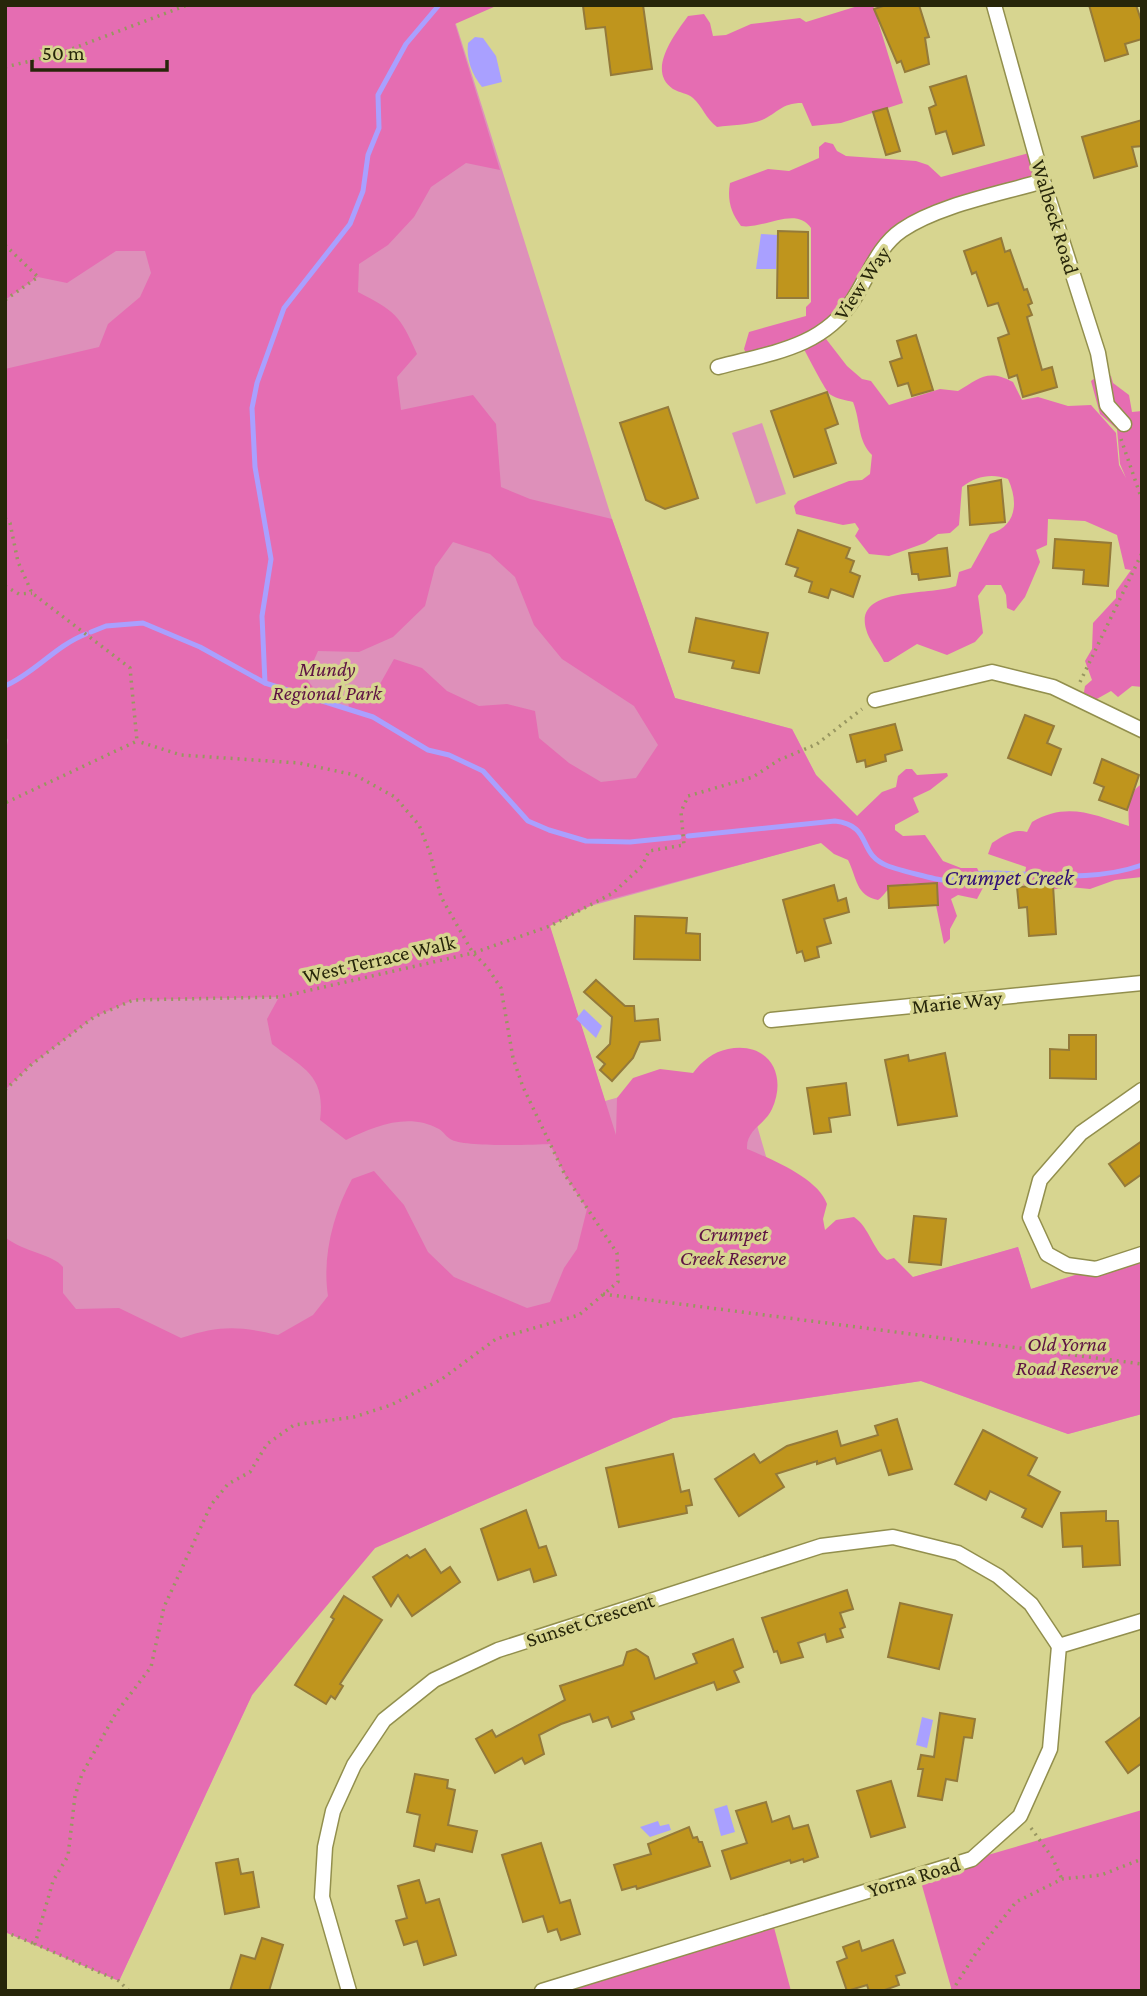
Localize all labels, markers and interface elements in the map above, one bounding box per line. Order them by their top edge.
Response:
scale bar [32,28,166,72]
text: 50 m [42,41,85,65]
street label: Walbeck Road [1026,157,1084,277]
street label: View Way [829,241,895,324]
park label: Mundy Regional Park [272,657,382,705]
water label: Crumpet Creek [944,864,1075,890]
street label: West Terrace Walk [300,930,458,988]
street label: Marie Way [911,985,1004,1019]
park label: Crumpet Creek Reserve [680,1222,786,1270]
park label: Old Yorna Road Reserve [1016,1332,1118,1380]
street label: Sunset Crescent [523,1588,658,1652]
street label: Yorna Road [865,1852,963,1902]

